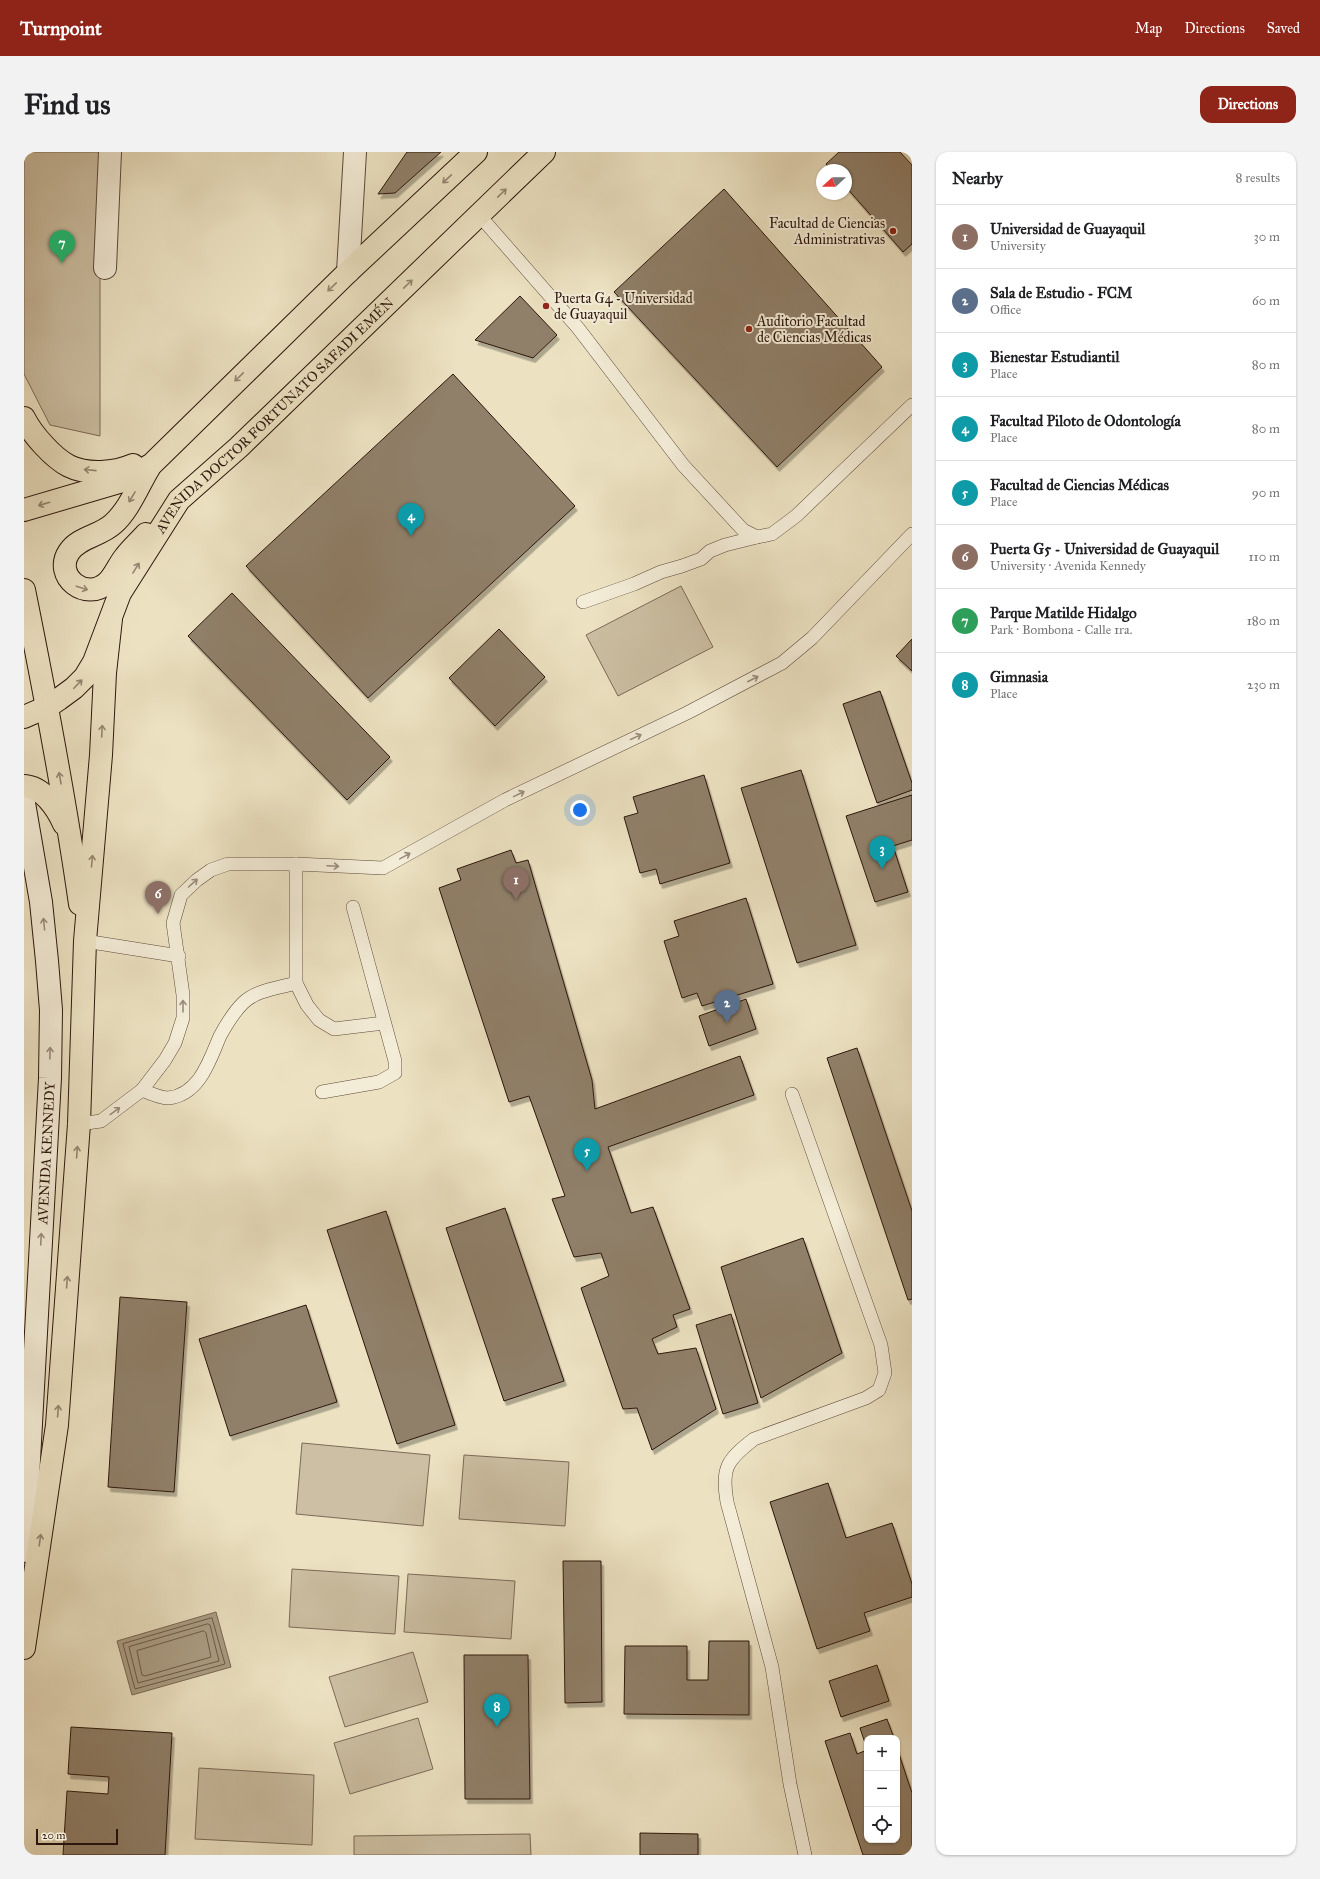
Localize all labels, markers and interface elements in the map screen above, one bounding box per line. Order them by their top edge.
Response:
text: Turnpoint [20,17,102,40]
text: Map [1135,20,1162,37]
text: Directions [1184,20,1245,37]
text: Saved [1267,20,1300,37]
button: Directions [1200,86,1296,123]
text: Find us [24,87,110,122]
north arrow [816,164,852,200]
text: Nearby [952,168,1003,189]
text: 8 results [1236,170,1280,186]
one-way arrow [442,174,452,183]
one-way arrow [497,188,507,198]
place label: Facultad de Ciencias Administrativas [769,215,885,248]
text: Universidad de Guayaquil [990,220,1145,238]
marker: Facultad de Ciencias Administrativas [888,226,898,236]
text: 1 [962,229,968,245]
text: 30 m [1254,229,1280,245]
pin: 7 [49,230,75,263]
text: University [990,238,1046,254]
one-way arrow [403,279,413,289]
one-way arrow [327,282,337,292]
text: Sala de Estudio - FCM [990,284,1132,302]
place label: Puerta G4 - Universidad de Guayaquil [554,290,693,324]
text: 2 [962,293,968,309]
text: 60 m [1252,293,1280,309]
street label: AVENIDA DOCTOR FORTUNATO SAFADI EMÉN [151,294,397,538]
marker: Puerta G4 - Universidad de Guayaquil [541,301,551,311]
text: Office [990,302,1021,318]
place label: Auditorio Facultad de Ciencias Médicas [756,313,871,346]
marker: Auditorio Facultad de Ciencias Médicas [744,324,754,334]
text: Bienestar Estudiantil [990,348,1120,366]
text: 3 [962,357,968,373]
text: 80 m [1252,357,1280,373]
text: Place [990,366,1017,382]
one-way arrow [234,372,244,382]
text: Facultad Piloto de Odontología [990,412,1181,430]
text: 4 [961,421,969,437]
text: 80 m [1252,421,1280,437]
text: Place [990,430,1017,446]
one-way arrow [84,467,97,474]
text: Facultad de Ciencias Médicas [990,476,1169,494]
text: 5 [962,485,968,501]
text: 90 m [1252,485,1280,501]
one-way arrow [127,491,135,503]
text: Place [990,494,1017,510]
one-way arrow [38,501,51,508]
pin: 4 [398,503,424,536]
text: Puerta G5 - Universidad de Guayaquil [990,540,1219,558]
text: 6 [962,549,968,565]
text: 110 m [1248,549,1280,565]
text: University · Avenida Kennedy [990,558,1146,574]
one-way arrow [132,563,140,574]
one-way arrow [75,585,88,592]
text: Parque Matilde Hidalgo [990,604,1137,622]
text: 7 [962,613,968,629]
text: 180 m [1247,613,1280,629]
text: Park · Bombona - Calle 1ra. [990,622,1132,638]
text: Gimnasia [990,668,1048,686]
one-way arrow [747,675,759,683]
text: 8 [962,677,968,693]
text: 230 m [1247,677,1280,693]
one-way arrow [73,679,83,689]
text: Place [990,686,1017,702]
one-way arrow [99,725,106,738]
one-way arrow [630,733,642,740]
one-way arrow [55,772,63,785]
one-way arrow [513,789,525,797]
your location [570,800,590,820]
pin: 3 [869,836,895,869]
one-way arrow [399,852,411,859]
one-way arrow [89,855,96,868]
one-way arrow [326,862,339,870]
pin: 1 [503,867,529,900]
one-way arrow [188,879,198,888]
pin: 6 [145,881,171,914]
one-way arrow [40,918,47,931]
pin: 2 [714,990,740,1023]
one-way arrow [179,1000,187,1013]
one-way arrow [46,1047,54,1060]
street label: AVENIDA KENNEDY [34,1080,59,1226]
one-way arrow [109,1106,120,1115]
pin: 5 [574,1138,600,1171]
one-way arrow [74,1146,81,1159]
one-way arrow [37,1233,44,1246]
one-way arrow [64,1276,71,1289]
one-way arrow [54,1405,61,1418]
one-way arrow [36,1534,44,1547]
pin: 8 [484,1694,510,1727]
map controls [864,1735,900,1843]
button: + [864,1735,900,1771]
button: − [864,1771,900,1807]
button: locate [864,1807,900,1843]
scale bar [36,1827,118,1846]
text: 20 m [42,1829,65,1842]

